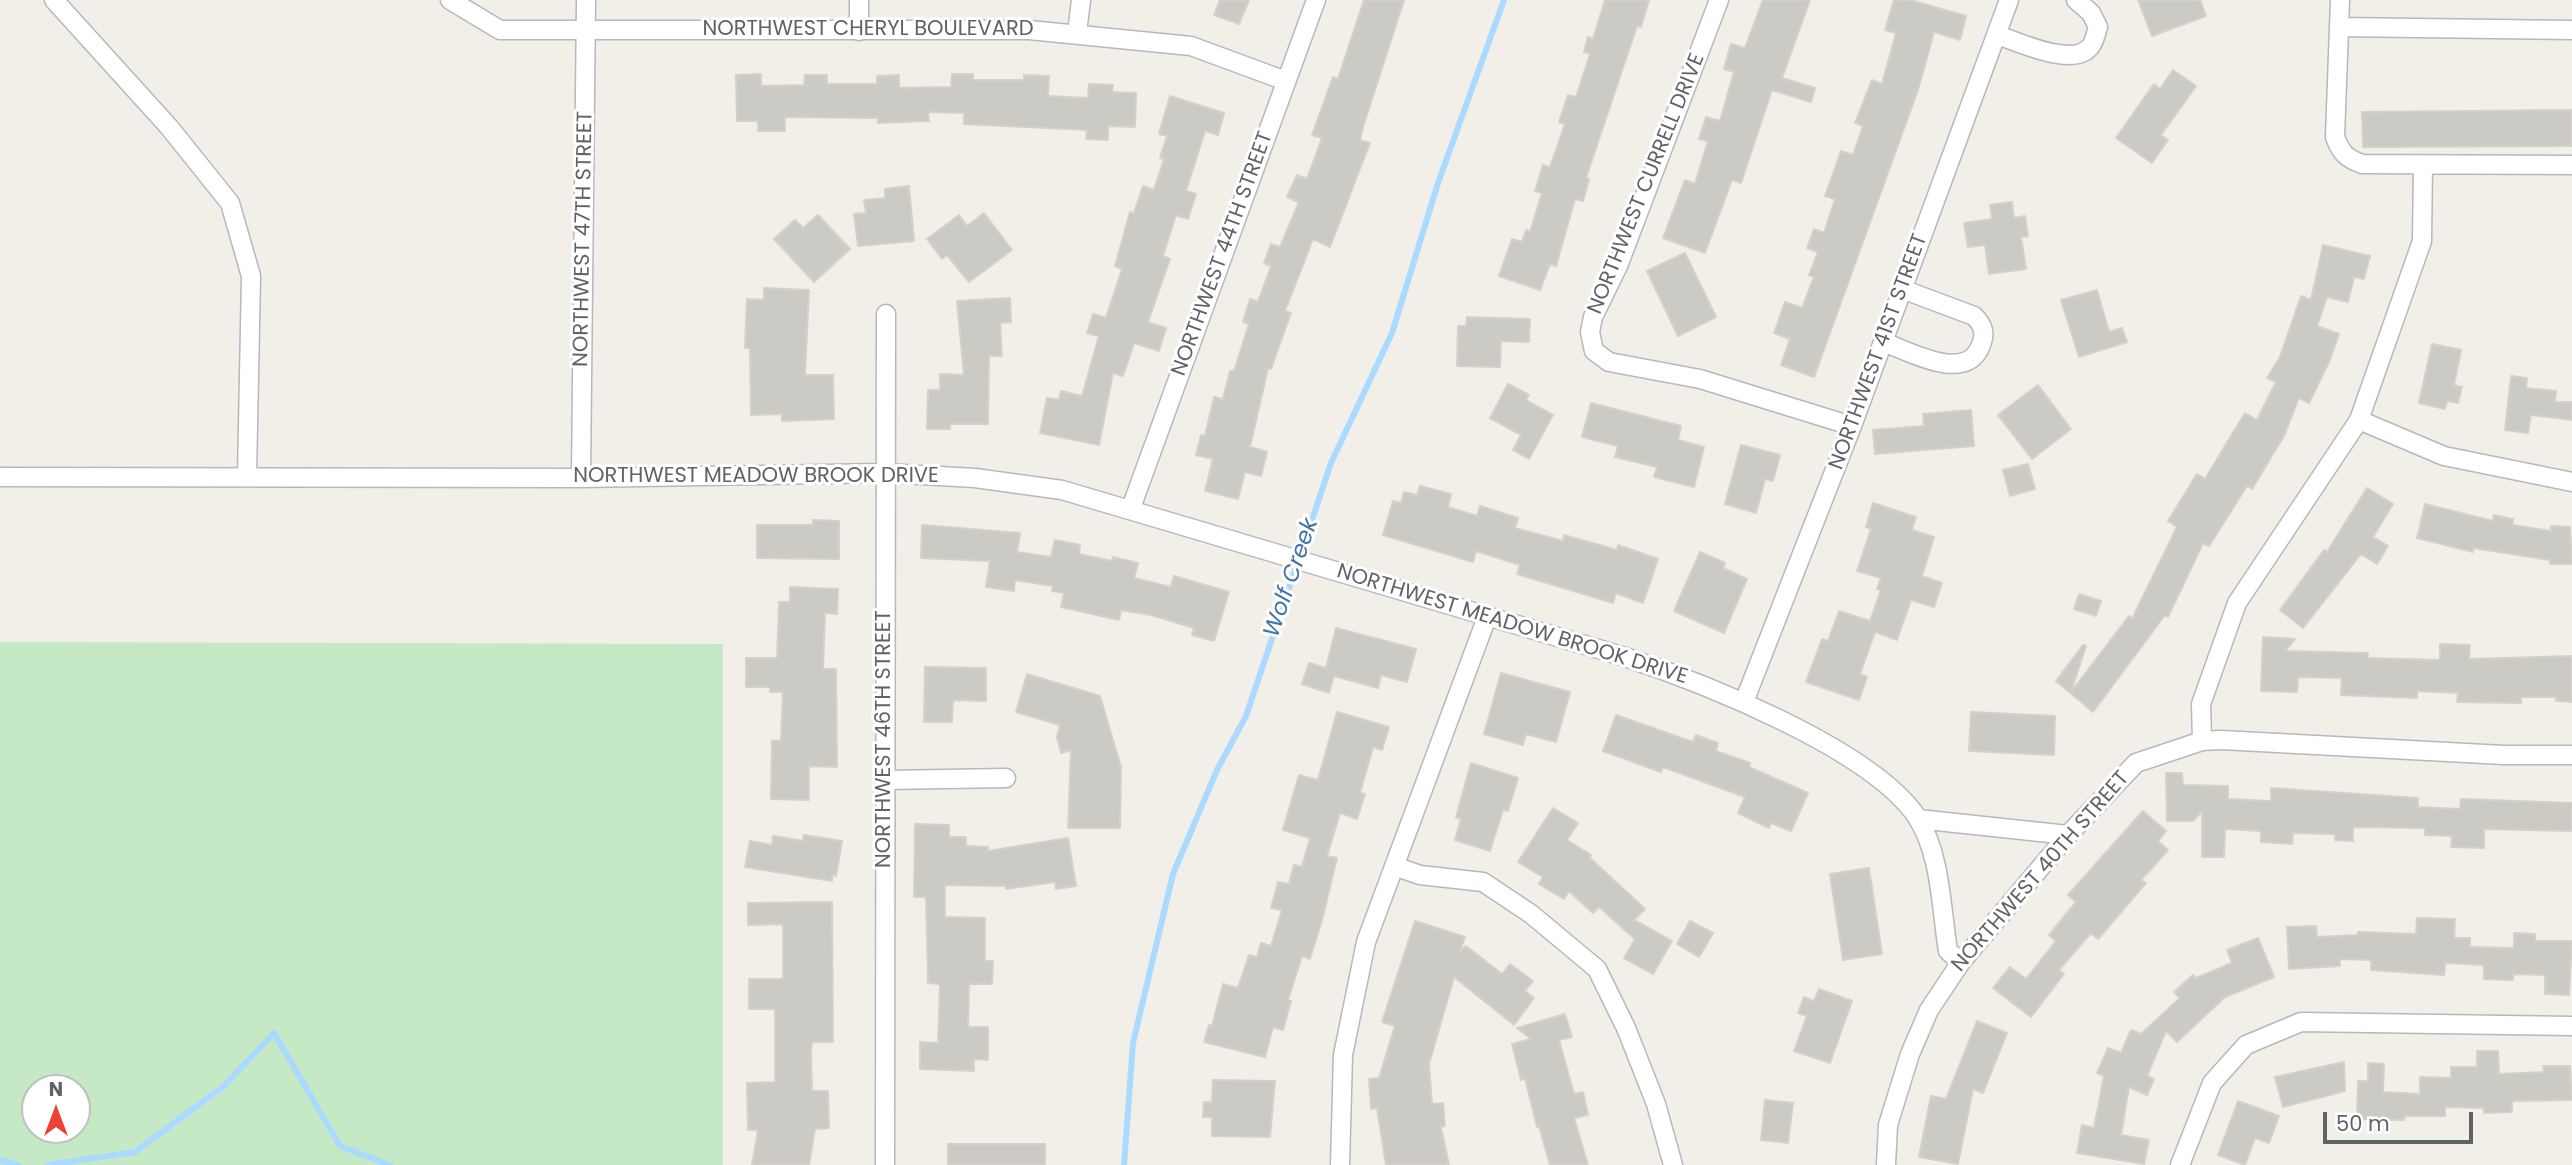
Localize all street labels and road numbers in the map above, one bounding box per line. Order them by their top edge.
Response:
street label: NORTHWEST CHERYL BOULEVARD [702,17,1034,43]
street label: NORTHWEST CURRELL DRIVE [1583,50,1711,318]
street label: NORTHWEST 47TH STREET [569,111,599,367]
street label: NORTHWEST 44TH STREET [1167,129,1279,379]
street label: NORTHWEST 41ST STREET [1825,231,1933,473]
street label: NORTHWEST MEADOW BROOK DRIVE [573,464,939,490]
street label: NORTHWEST MEADOW BROOK DRIVE [1334,560,1690,690]
street label: NORTHWEST 46TH STREET [872,610,898,868]
street label: NORTHWEST 40TH STREET [1947,766,2135,978]

